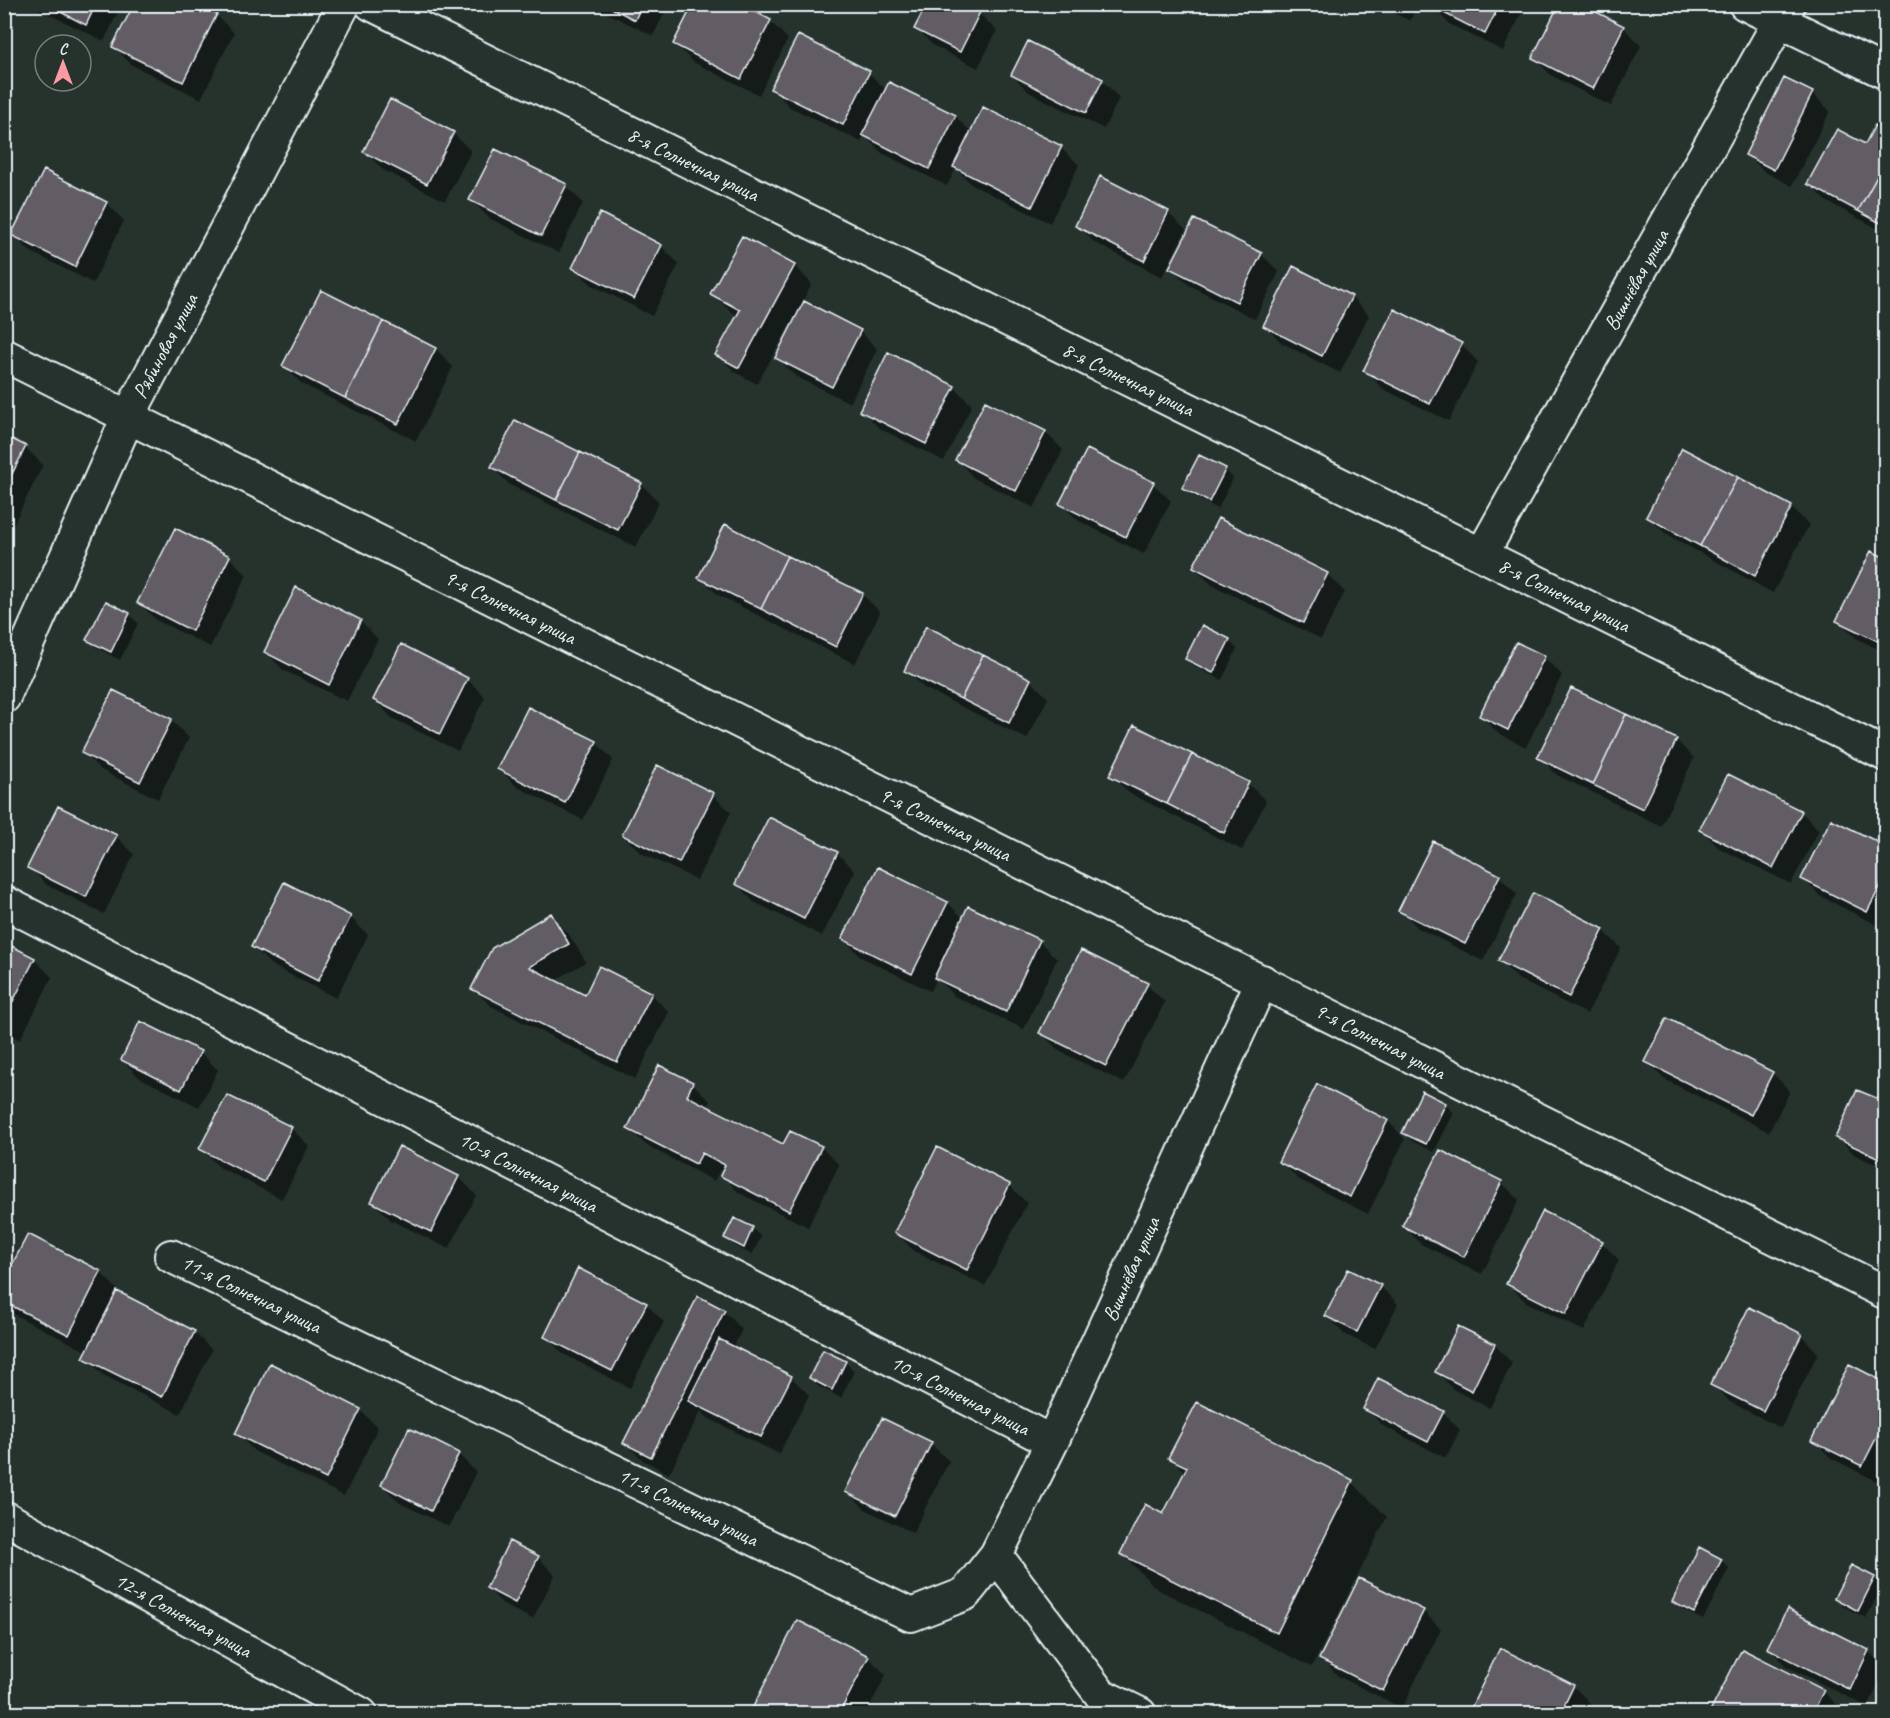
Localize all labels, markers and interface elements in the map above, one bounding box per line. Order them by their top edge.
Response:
north arrow [33,33,93,93]
text: С [59,39,69,59]
street label: 8-я Солнечная улица [623,121,764,208]
street label: Вишнёвая улица [1598,224,1675,335]
street label: Рябиновая улица [126,288,204,403]
street label: 8-я Солнечная улица [1058,336,1199,423]
street label: 8-я Солнечная улица [1494,552,1635,639]
street label: 9-я Солнечная улица [440,564,581,651]
street label: 9-я Солнечная улица [875,781,1016,868]
street label: 9-я Солнечная улица [1310,997,1451,1086]
street label: 10-я Солнечная улица [454,1126,603,1219]
street label: Вишнёвая улица [1096,1211,1166,1325]
street label: 11-я Солнечная улица [177,1249,327,1340]
street label: 10-я Солнечная улица [886,1349,1035,1442]
street label: 11-я Солнечная улица [614,1462,764,1553]
street label: 12-я Солнечная улица [110,1567,257,1664]

